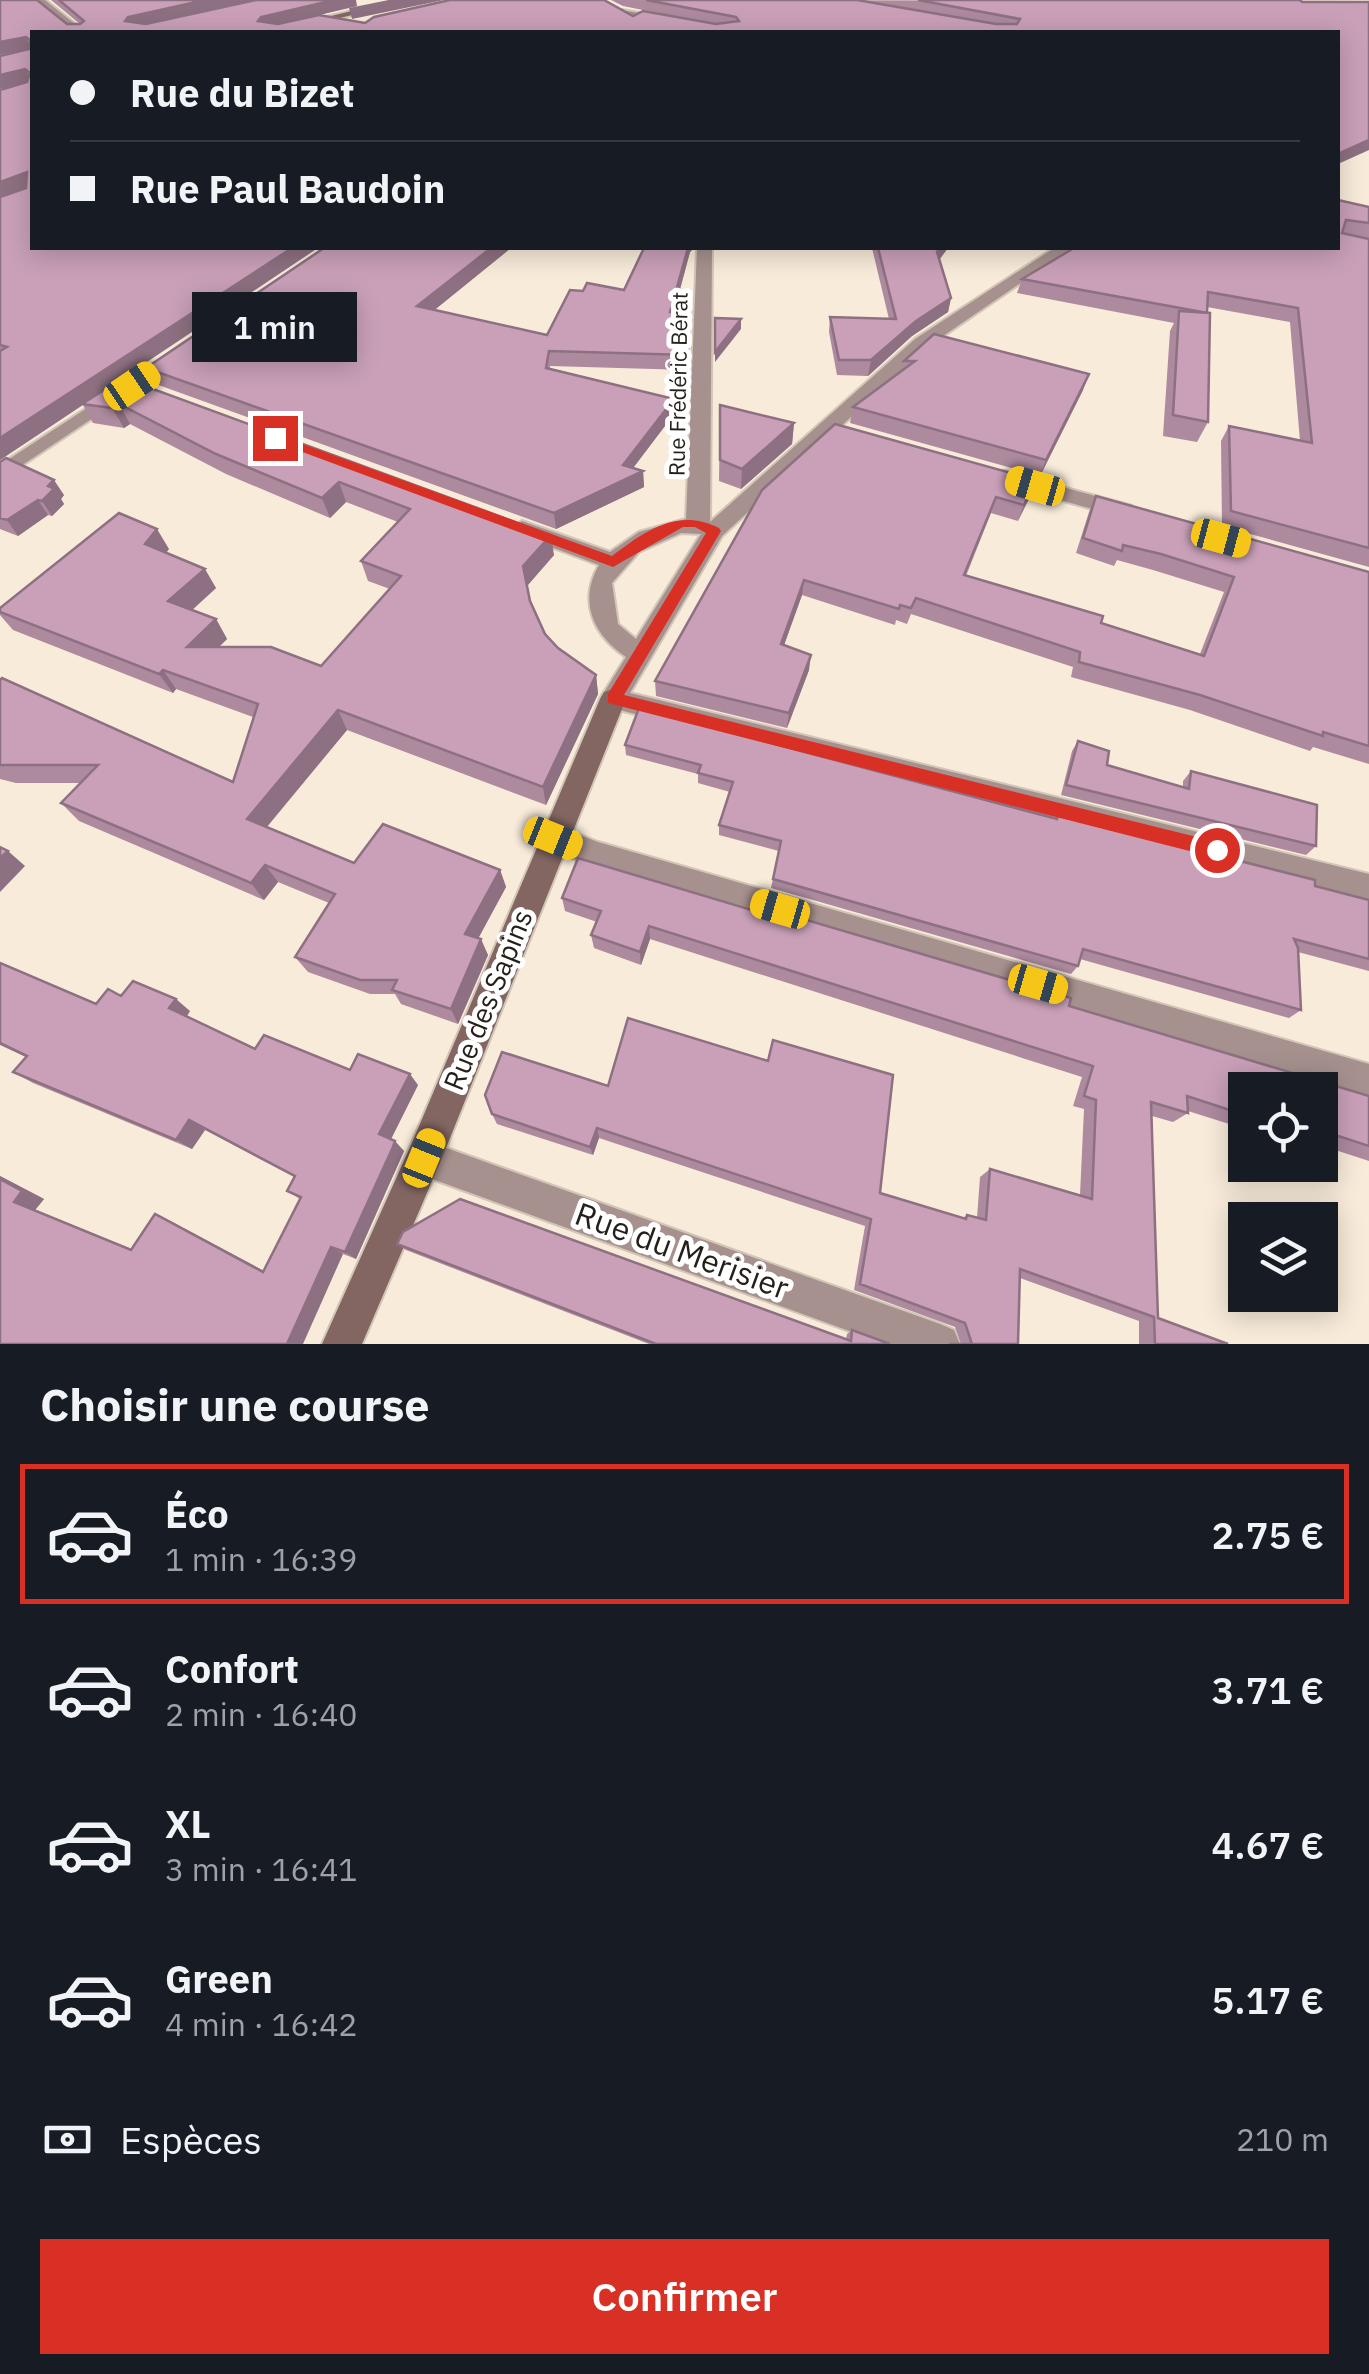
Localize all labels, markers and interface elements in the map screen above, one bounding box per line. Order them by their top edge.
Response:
text: Rue du Bizet [130,68,355,117]
text: Rue Paul Baudoin [130,164,445,213]
street label: Rue Frédéric Bérat [661,292,694,476]
callout: 1 min [192,293,358,363]
text: 1 min [233,306,316,348]
car [99,357,165,415]
route end [253,416,298,461]
car [1002,463,1068,509]
car [1188,516,1254,560]
car [520,813,586,863]
route start [1195,828,1240,873]
car [747,886,813,932]
street label: Rue des Sapins [434,904,541,1096]
car [1005,961,1071,1007]
map controls [1228,1072,1338,1312]
button: locate [1228,1072,1338,1182]
car [399,1125,449,1191]
street label: Rue du Merisier [570,1192,795,1308]
button: layers [1228,1202,1338,1312]
text: Choisir une course [40,1375,430,1433]
icon: car [45,1489,135,1579]
text: Éco [165,1489,229,1538]
text: 2.75 € [1211,1510,1324,1559]
text: 1 min · 16:39 [165,1538,358,1580]
icon: car [45,1644,135,1734]
text: Confort [165,1644,299,1693]
text: 3.71 € [1211,1665,1324,1714]
text: 2 min · 16:40 [165,1693,358,1735]
icon: car [45,1799,135,1889]
text: XL [165,1799,211,1848]
text: 4.67 € [1211,1820,1324,1869]
text: 3 min · 16:41 [165,1848,358,1890]
icon: car [45,1954,135,2044]
text: Green [165,1954,273,2003]
text: 5.17 € [1211,1975,1324,2024]
text: 4 min · 16:42 [165,2003,358,2045]
icon: cash [40,2112,95,2167]
text: Espèces [120,2115,262,2164]
text: 210 m [1236,2118,1329,2160]
button: Confirmer [40,2239,1329,2354]

